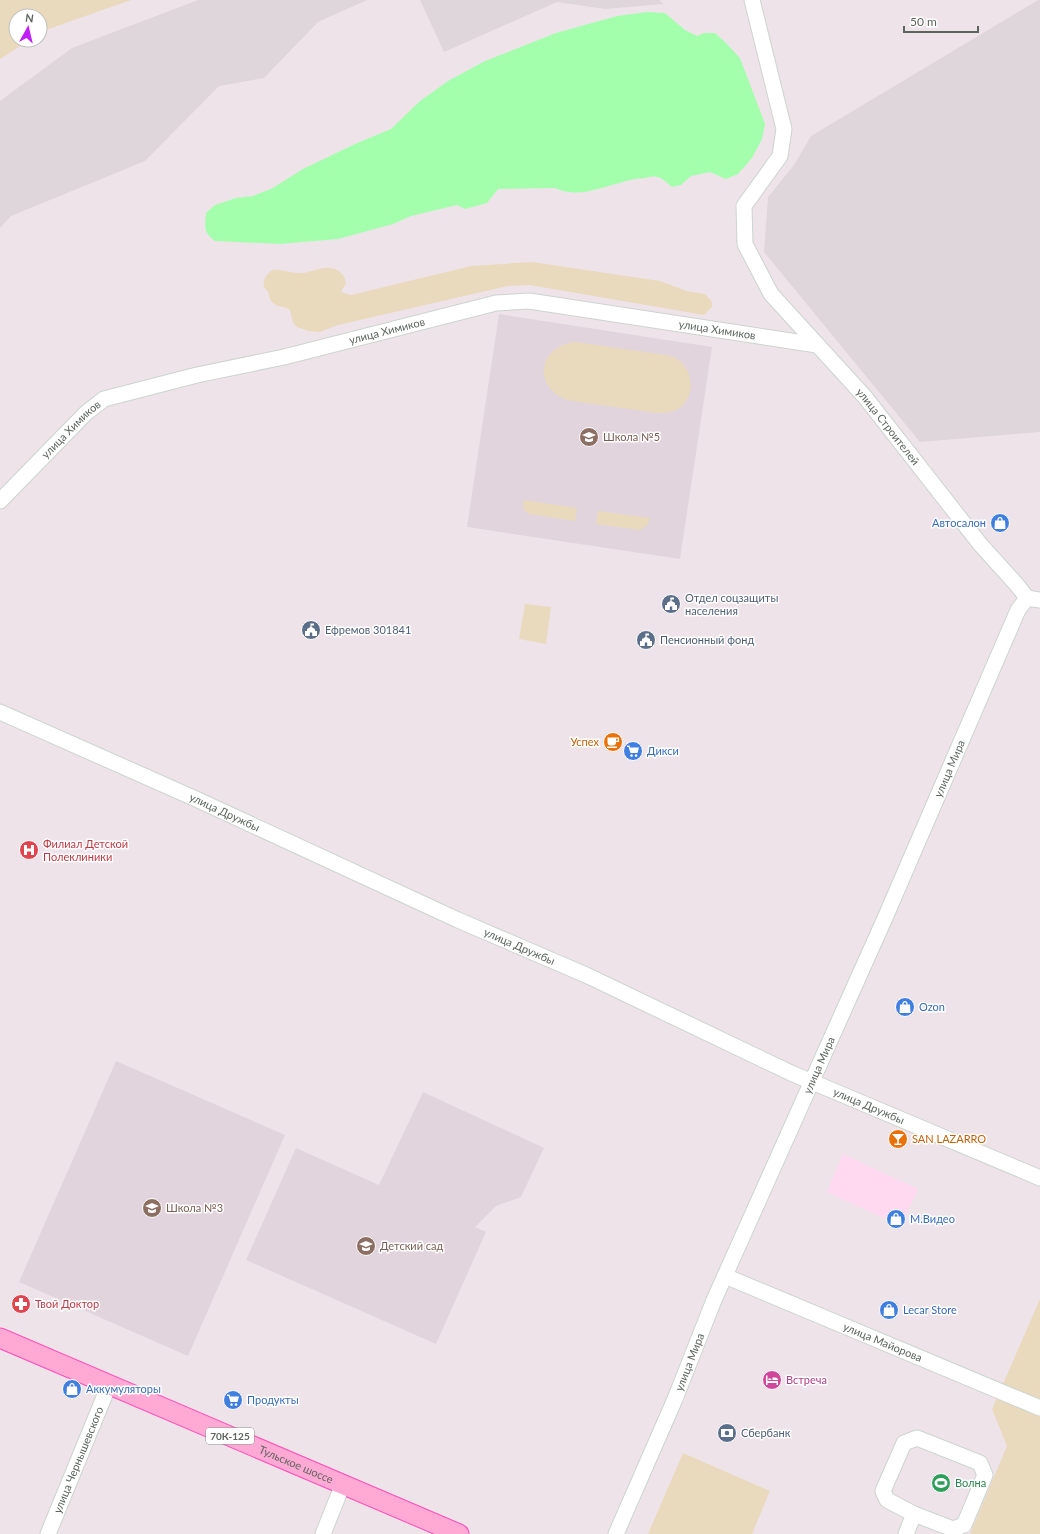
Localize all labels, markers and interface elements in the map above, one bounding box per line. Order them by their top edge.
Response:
north arrow [8,8,48,48]
scale bar [904,8,978,34]
text: N [24,11,35,25]
text: 50 m [910,14,937,29]
street label: улица Химиков [348,314,426,346]
street label: улица Химиков [678,317,757,342]
street label: улица Строителей [854,385,923,467]
street label: улица Химиков [38,397,103,461]
school or university icon: Школа №5 [578,426,600,448]
place label: Школа №5 [603,430,660,443]
shop icon: Автосалон [989,512,1011,534]
place label: Автосалон [932,516,986,529]
place label: Отдел соцзащиты населения [685,591,778,617]
public building icon: Отдел соцзащиты населения [660,593,682,615]
public building icon: Ефремов 301841 [300,619,322,641]
place label: Ефремов 301841 [325,623,411,636]
public building icon: Пенсионный фонд [635,629,657,651]
place label: Пенсионный фонд [660,633,754,646]
cafe icon: Успех [602,731,624,753]
place label: Успех [570,735,600,748]
street label: улица Мира [931,738,967,799]
supermarket icon: Дикси [622,740,644,762]
place label: Дикси [647,744,679,757]
street label: улица Дружбы [188,790,262,834]
place label: Филиал Детской Полеклиники [43,837,128,863]
hospital icon: Филиал Детской Полеклиники [18,839,40,861]
street label: улица Дружбы [482,925,557,967]
shop icon: Ozon [894,996,916,1018]
place label: Ozon [919,1000,945,1013]
street label: улица Мира [800,1034,837,1095]
street label: улица Дружбы [831,1085,907,1126]
bar icon: SAN LAZARRO [887,1128,909,1150]
place label: SAN LAZARRO [912,1132,986,1145]
school or university icon: Школа №3 [141,1197,163,1219]
place label: Школа №3 [166,1201,223,1214]
shop icon: М.Видео [885,1208,907,1230]
place label: М.Видео [910,1212,955,1225]
school or university icon: Детский сад [355,1235,377,1257]
place label: Детский сад [380,1239,444,1252]
pharmacy icon: Твой Доктор [10,1293,32,1315]
place label: Твой Доктор [35,1297,99,1310]
shop icon: Lecar Store [878,1299,900,1321]
place label: Lecar Store [903,1303,957,1316]
street label: улица Майорова [841,1319,924,1364]
street label: улица Мира [672,1331,706,1393]
hotel icon: Встреча [761,1369,783,1391]
place label: Встреча [786,1373,827,1386]
shop icon: Аккумуляторы [61,1378,83,1400]
place label: Аккумуляторы [86,1382,161,1395]
supermarket icon: Продукты [222,1389,244,1411]
place label: Продукты [247,1393,299,1406]
street label: улица Чернышевского [50,1405,105,1515]
bank icon: Сбербанк [716,1422,738,1444]
place label: Сбербанк [741,1426,791,1439]
road number: 70К-125 [206,1428,254,1444]
street label: Тульское шоссе [257,1442,336,1486]
sports icon: Волна [930,1472,952,1494]
place label: Волна [955,1476,986,1489]

